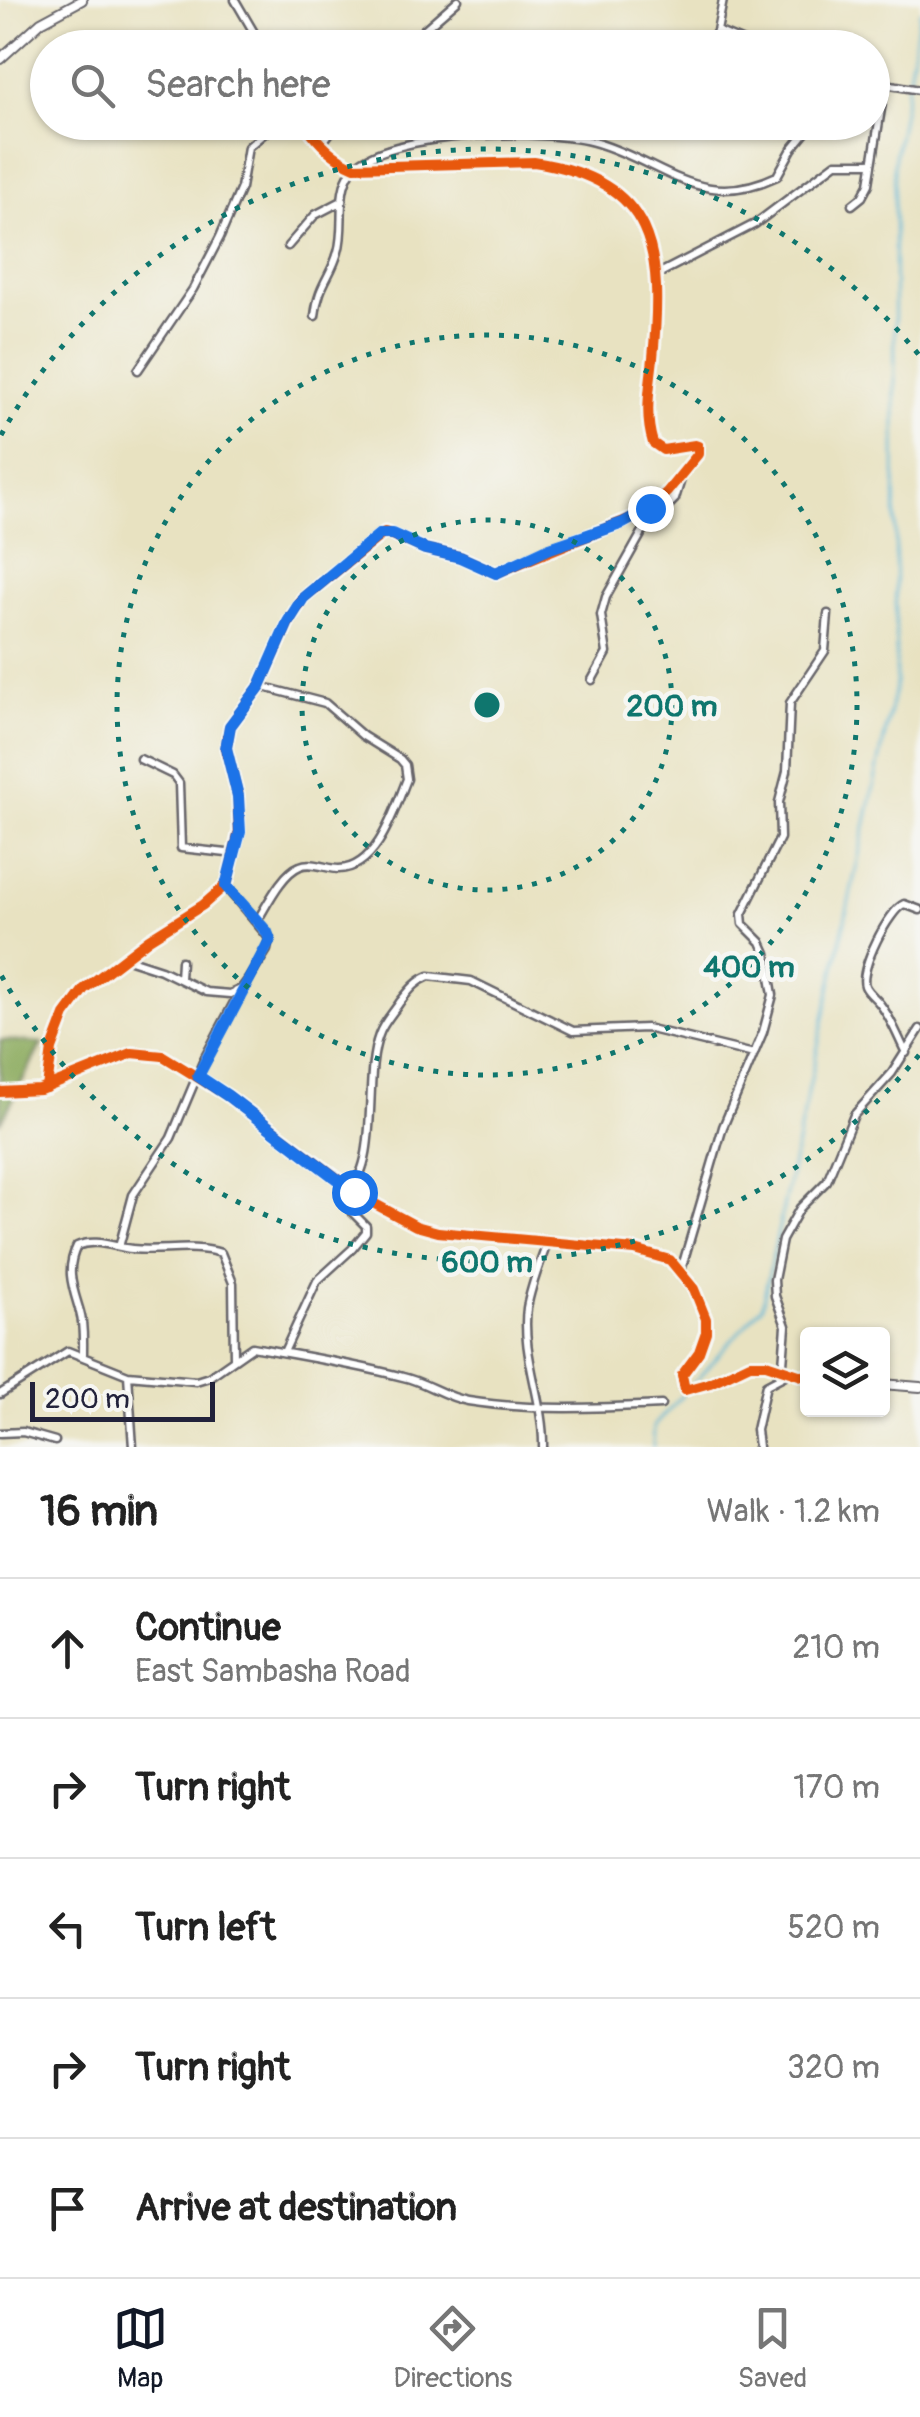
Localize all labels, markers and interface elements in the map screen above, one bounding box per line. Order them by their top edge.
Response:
search box [30,30,890,140]
icon: search [65,58,120,113]
text: Search here [145,61,331,109]
route end [628,486,674,532]
centre of rings [469,687,505,723]
text: 200 m [627,688,717,725]
text: 400 m [703,949,795,986]
route start [332,1170,378,1216]
text: 600 m [441,1244,533,1281]
map controls [800,1327,890,1417]
button: layers [800,1327,890,1417]
scale bar [30,1377,215,1422]
text: 200 m [45,1382,130,1417]
text: 16 min [40,1486,158,1538]
text: Walk · 1.2 km [706,1492,880,1532]
text: Continue [135,1604,281,1652]
icon: ahead [40,1621,95,1676]
text: 210 m [792,1628,880,1668]
text: East Sambasha Road [135,1652,411,1692]
icon: right [40,1761,95,1816]
text: Turn right [135,1764,290,1812]
text: 170 m [793,1768,880,1808]
icon: left [40,1901,95,1956]
text: Turn left [135,1904,276,1952]
text: 520 m [788,1908,880,1948]
icon: right [40,2041,95,2096]
text: Turn right [135,2044,290,2092]
text: 320 m [787,2048,880,2088]
icon: arrive [40,2181,95,2236]
text: Arrive at destination [135,2184,457,2232]
tab: Map [113,2301,168,2396]
tab: Directions [393,2301,512,2396]
tab: Saved [738,2301,807,2396]

